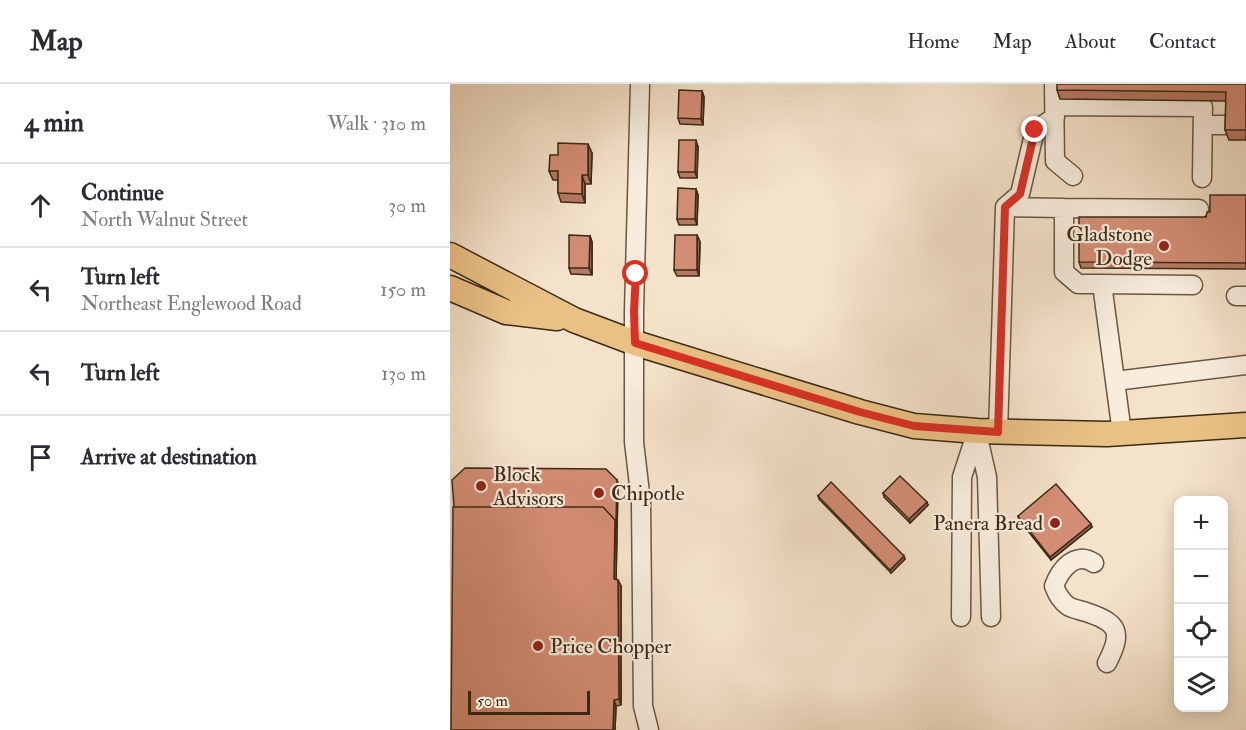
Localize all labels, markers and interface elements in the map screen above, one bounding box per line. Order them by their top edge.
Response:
text: Map [30,24,83,59]
text: Home [907,28,959,55]
text: Map [992,28,1032,55]
text: About [1065,28,1116,55]
text: Contact [1149,28,1216,55]
text: 4 min [24,107,84,139]
text: Walk · 310 m [327,111,426,136]
route end [1021,116,1047,142]
text: Continue [81,179,164,207]
icon: ahead [24,189,57,222]
text: 30 m [388,193,426,218]
text: North Walnut Street [81,207,248,232]
place label: Gladstone Dodge [1066,221,1152,272]
marker: Gladstone Dodge [1157,239,1171,253]
route start [622,260,648,286]
text: Turn left [81,263,160,291]
icon: left [24,273,57,306]
text: 150 m [380,277,426,302]
text: Northeast Englewood Road [81,291,302,316]
icon: left [24,357,57,390]
text: Turn left [81,359,160,387]
text: 130 m [381,361,426,386]
icon: arrive [24,441,57,474]
text: Arrive at destination [81,443,257,471]
place label: Block Advisors [492,461,564,512]
marker: Block Advisors [474,479,488,493]
place label: Chipotle [611,480,685,507]
marker: Chipotle [592,486,606,500]
map controls [1174,496,1228,712]
button: + [1174,496,1228,550]
place label: Panera Bread [933,510,1044,537]
marker: Panera Bread [1048,516,1062,530]
button: − [1174,550,1228,604]
button: locate [1174,604,1228,658]
place label: Price Chopper [550,633,672,660]
marker: Price Chopper [531,639,545,653]
button: layers [1174,658,1228,712]
scale bar [468,688,590,716]
text: 50 m [477,691,508,711]

